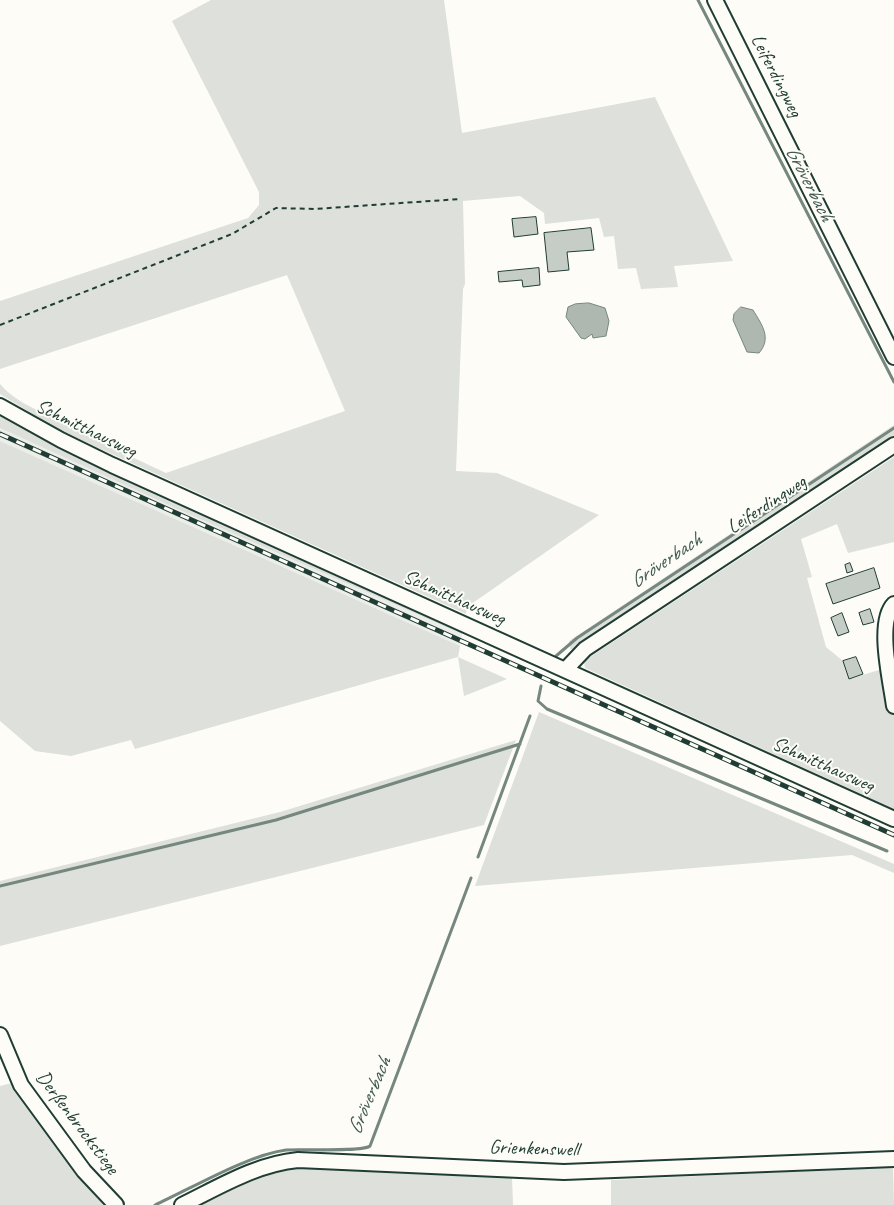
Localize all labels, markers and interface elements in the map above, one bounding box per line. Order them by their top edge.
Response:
street label: Leiferdingweg [745,30,807,122]
water label: Gröverbach [779,142,839,226]
street label: Schmitthausweg [32,394,140,464]
street label: Leiferdingweg [723,470,811,540]
water label: Gröverbach [625,528,707,594]
street label: Schmitthausweg [399,565,509,631]
street label: Schmitthausweg [768,732,878,798]
water label: Gröverbach [343,1054,397,1138]
street label: Derßenbrockstiege [30,1066,124,1180]
street label: Grienkenswell [489,1135,579,1163]

